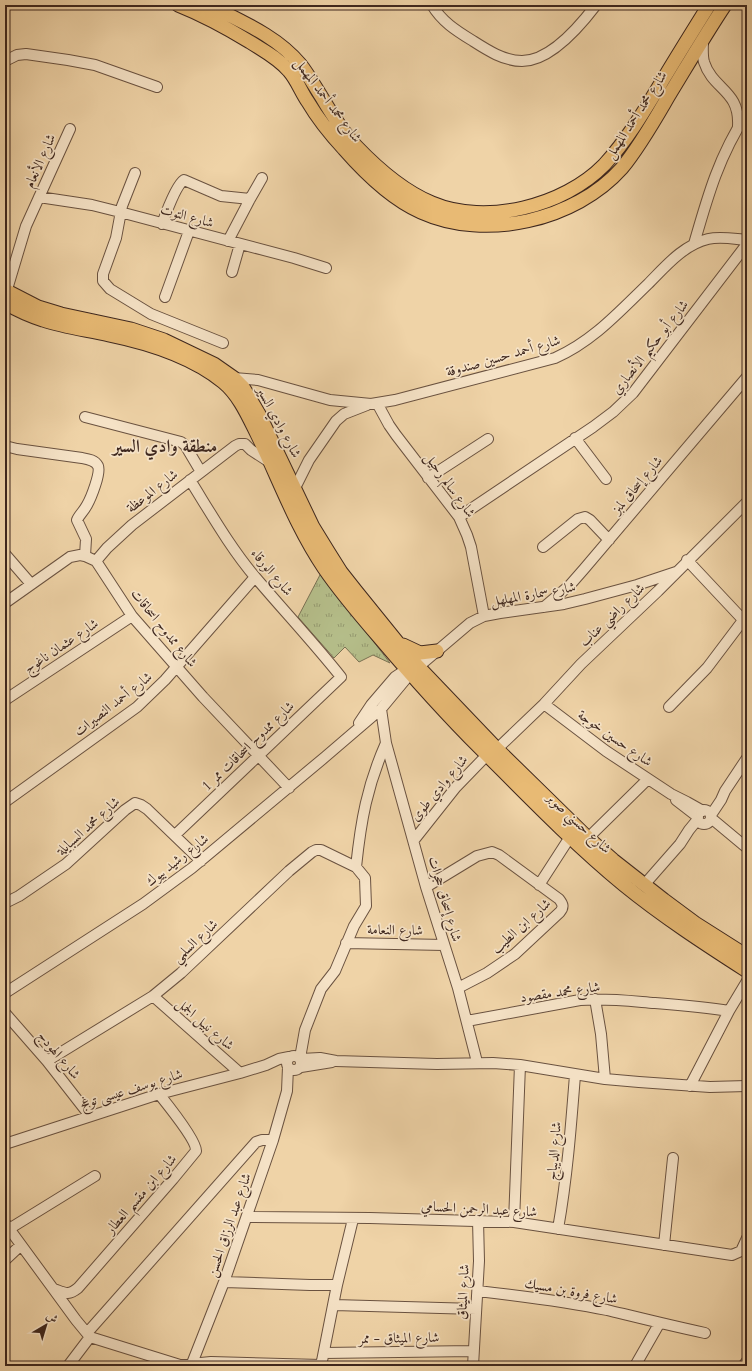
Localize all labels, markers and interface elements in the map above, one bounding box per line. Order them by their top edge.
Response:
street label: شارع محمد أحمد المهمل [288,53,367,147]
street label: شارع محمد أحمد المهمل [600,67,673,164]
street label: شارع الأنعام [19,130,63,192]
street label: شارع التوت [158,200,216,234]
street label: شارع أبو حكيم الأنصاري [606,295,696,401]
street label: شارع أحمد حسين صندوقة [443,330,563,383]
street label: شارع وادي السير [249,381,306,462]
district label: منطقة وادي السير [111,434,217,461]
street label: شارع سالم رحيل [417,449,480,523]
street label: شارع إسحاق لمبز [606,452,668,521]
street label: شارع الموعظة [122,465,183,519]
street label: شارع الورقاء [245,544,298,601]
street label: شارع سمارة المهلهل [489,577,578,613]
street label: شارع راضي عناب [575,579,652,654]
street label: شارع ممدوح اسحاقات [124,585,202,673]
street label: شارع عثمان ناغوج [20,614,104,680]
street label: شارع أحمد النصيرات [69,667,157,742]
street label: شارع ممدوح اسحاقات ممر 1 [198,697,301,797]
street label: شارع حسين خوجة [573,705,656,773]
street label: شارع وادي طوى [406,751,474,826]
street label: شارع حسني صوبر [539,787,615,860]
street label: شارع محمد السبايلة [51,792,125,862]
street label: شارع رشيد بيوك [142,829,214,892]
street label: شارع إسحاق حجرات [422,854,466,945]
street label: شارع ابن الطيب [487,894,556,959]
street label: شارع السلمي [168,915,224,969]
street label: شارع النعامة [367,920,423,942]
street label: شارع محمد مقصود [519,977,602,1009]
street label: شارع نبيل الجمل [171,993,238,1056]
street label: شارع الهودج [31,1027,85,1085]
street label: شارع يوسف عيسى توغج [77,1064,186,1117]
street label: شارع الديباج [542,1121,569,1181]
street label: شارع ابن مقسم العطار [100,1150,184,1242]
street label: شارع عبد الرزاق الحسن [202,1170,258,1280]
street label: شارع عبد الرحمن الحسامي [420,1196,538,1224]
street label: شارع الميثاق [452,1264,476,1320]
street label: شارع فروة بن مسيك [523,1273,619,1311]
north arrow [26,1305,66,1345]
text: ش [43,1308,61,1327]
street label: شارع الميثاق - ممر [357,1328,440,1350]

